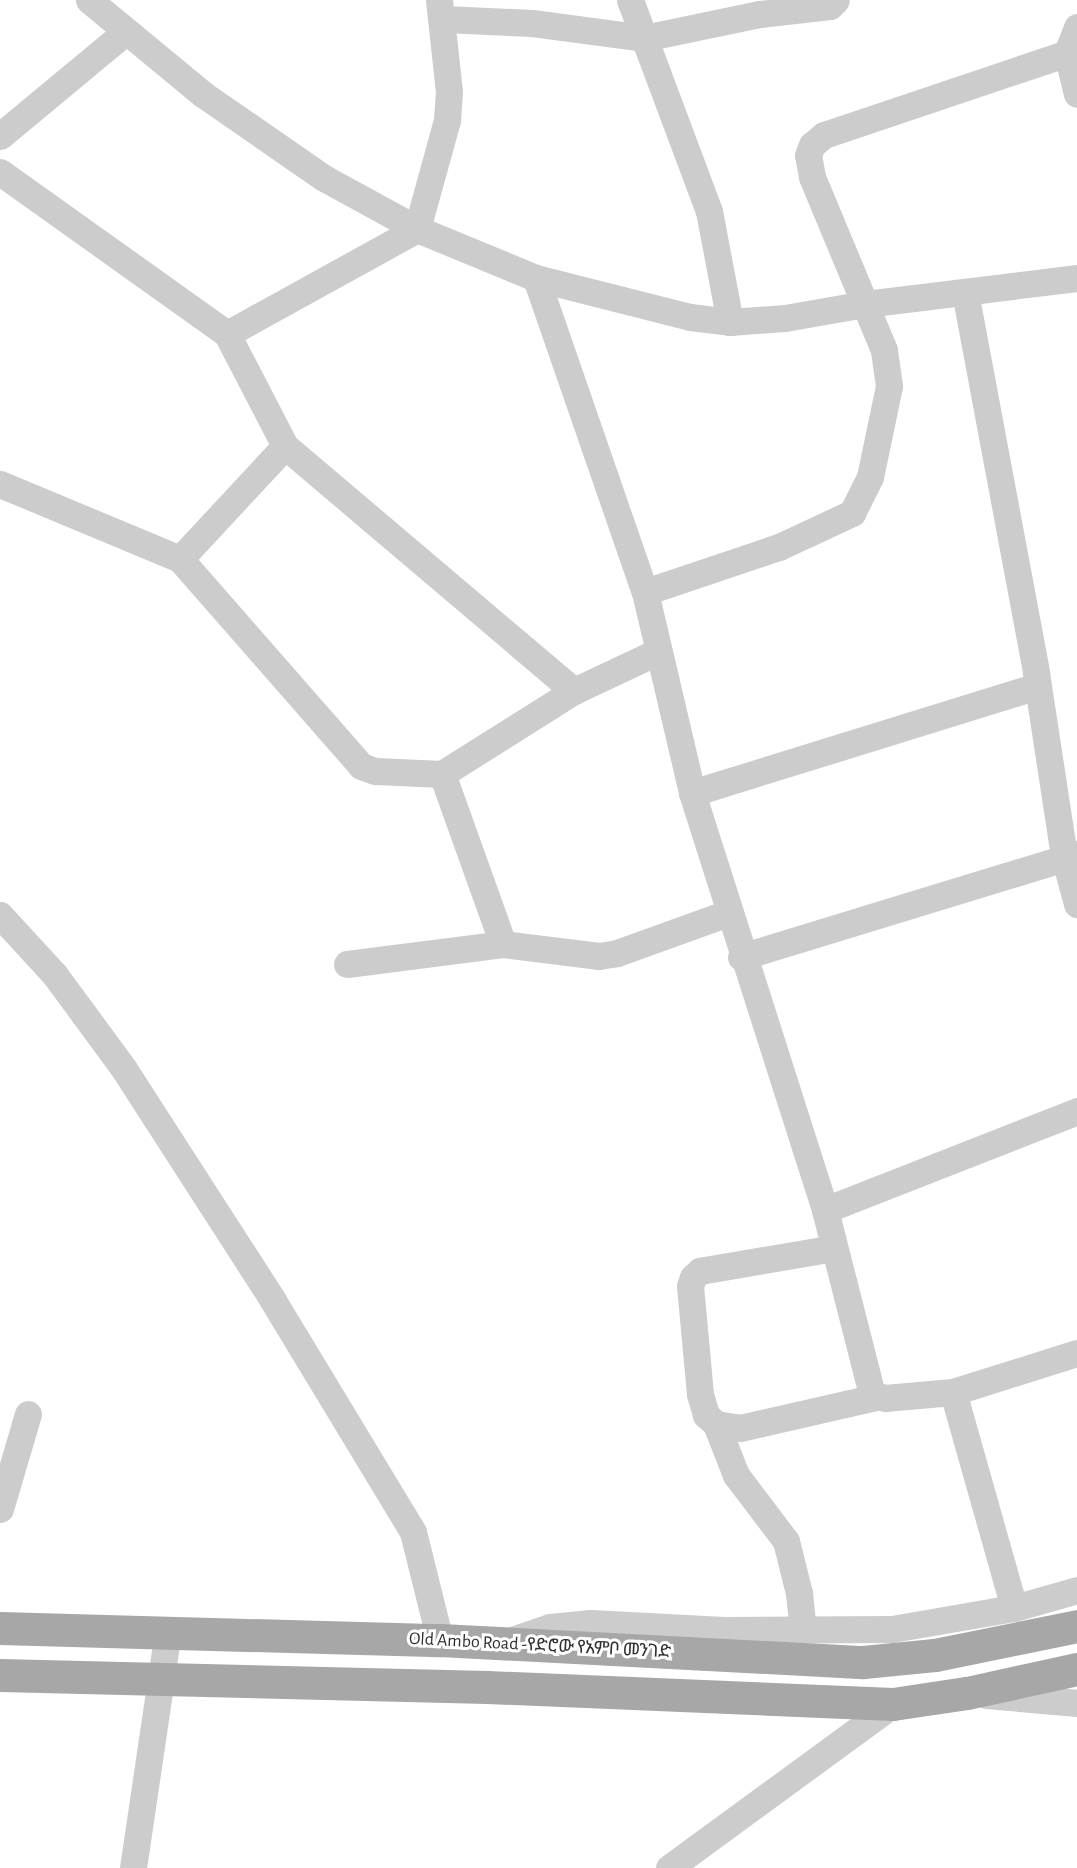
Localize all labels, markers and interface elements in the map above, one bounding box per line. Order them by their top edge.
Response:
street label: Old Ambo Road -የድሮው የአምቦ መንገድ [408,1628,672,1664]

